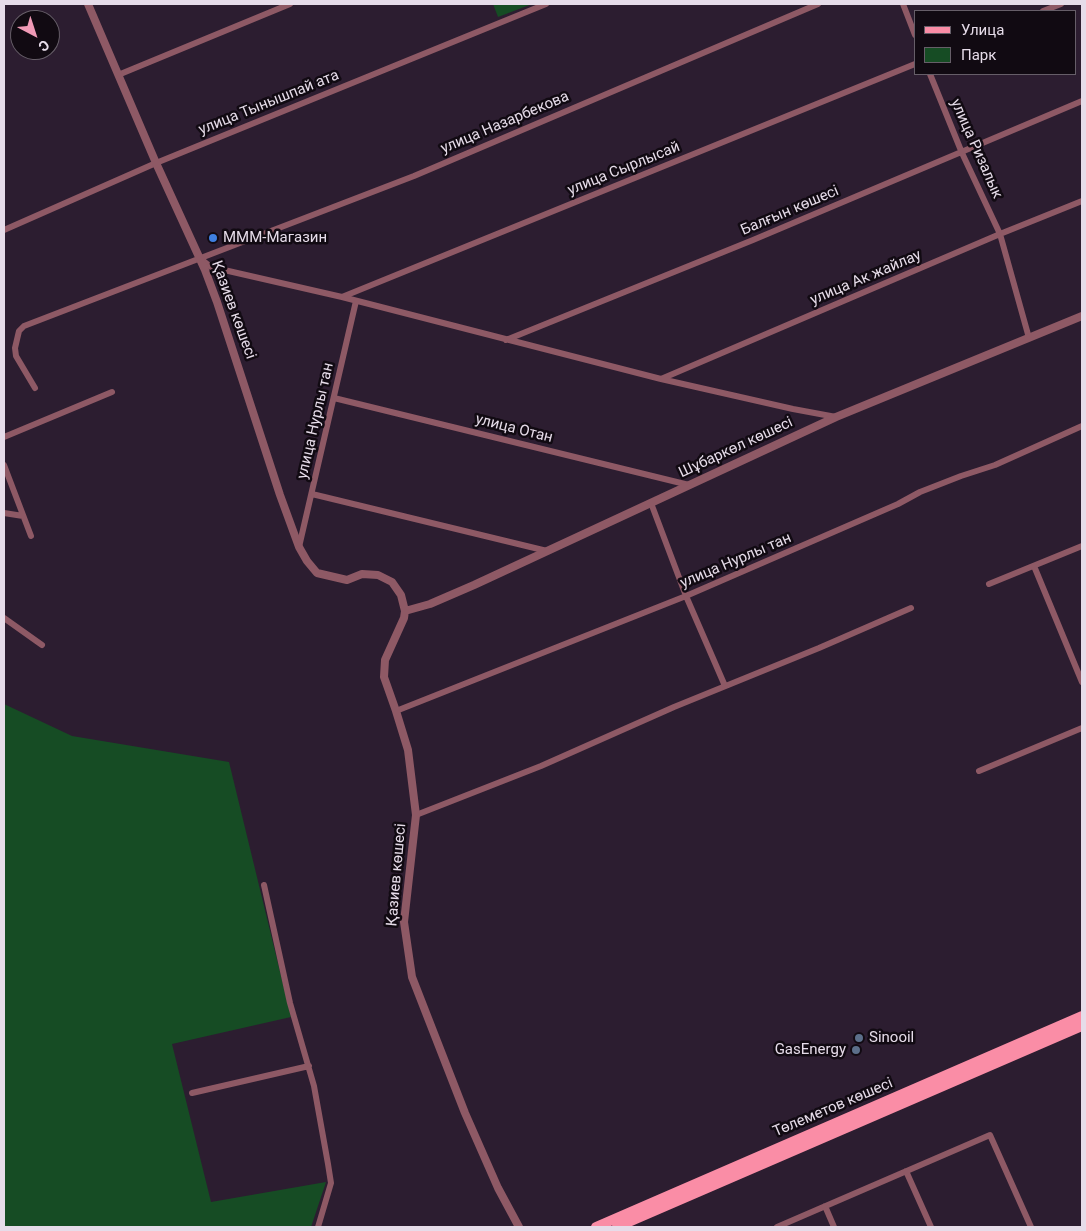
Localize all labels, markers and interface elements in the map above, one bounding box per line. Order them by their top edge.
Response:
north arrow [10,10,60,60]
legend [914,10,1076,75]
text: Улица [961,21,1004,39]
text: С [35,37,53,55]
text: Парк [961,46,996,64]
street label: улица Тынышпай ата [196,67,342,139]
street label: улица Назарбекова [438,88,572,158]
street label: улица Ризалык [946,96,1006,202]
street label: улица Сырлысай [565,138,683,200]
street label: Балғын көшесі [738,182,842,240]
place label: МММ-Магазин [223,229,327,247]
marker: МММ-Магазин [207,232,219,244]
street label: улица Ак жайлау [808,247,924,309]
street label: Қазиев көшесі [207,258,259,362]
street label: улица Нурлы тан [294,361,338,481]
street label: улица Отан [473,411,555,447]
street label: Шұбаркөл көшесі [676,414,796,482]
street label: улица Нурлы тан [678,529,794,593]
street label: Қазиев көшесі [384,823,410,927]
place label: Sinooil [869,1029,914,1047]
marker: Sinooil [853,1032,865,1044]
place label: GasEnergy [775,1041,846,1059]
marker: GasEnergy [850,1044,862,1056]
street label: Төлеметов көшесі [770,1075,896,1141]

